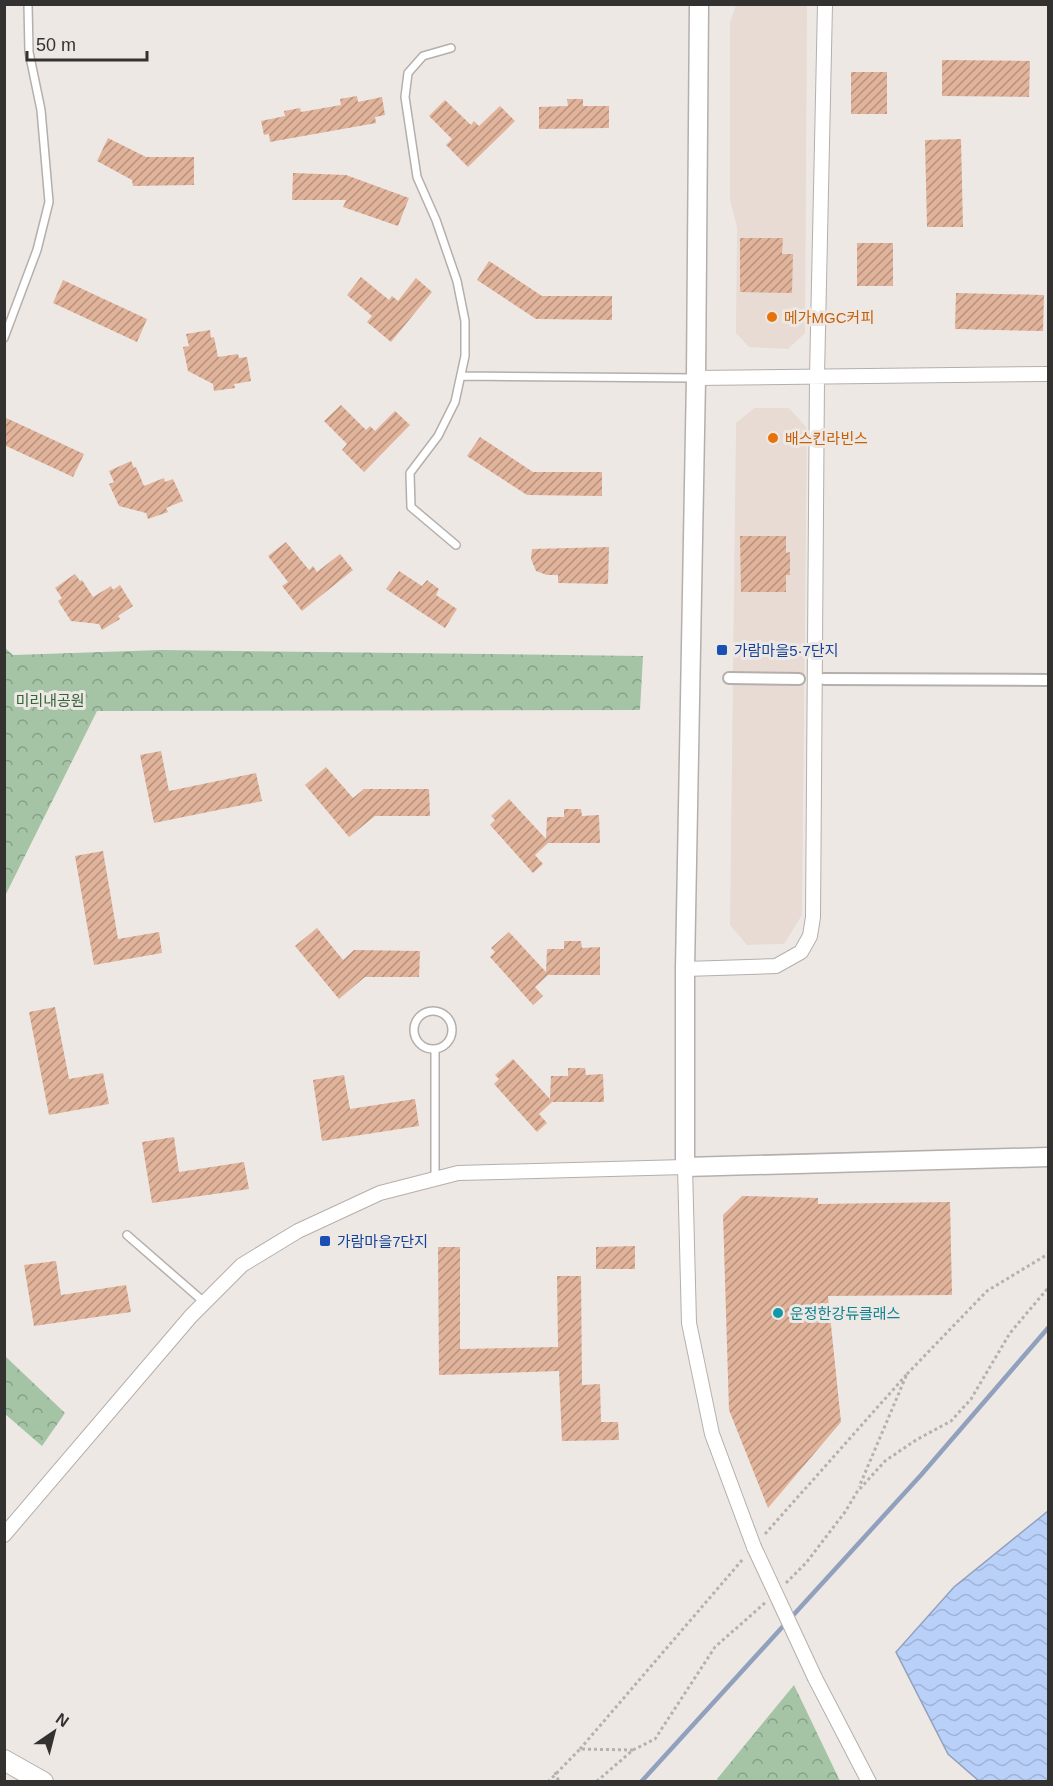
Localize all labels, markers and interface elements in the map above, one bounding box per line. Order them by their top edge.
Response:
scale bar [27,24,147,62]
text: 50 m [36,35,76,55]
place label: 메가MGC커피 [784,309,874,326]
marker: 메가MGC커피 [765,310,779,324]
place label: 배스킨라빈스 [785,430,868,447]
marker: 배스킨라빈스 [766,431,780,445]
place label: 가람마을5·7단지 [734,642,838,659]
marker: 가람마을5·7단지 [715,643,729,657]
park label: 미리내공원 [15,692,85,709]
place label: 가람마을7단지 [337,1233,428,1250]
marker: 가람마을7단지 [318,1234,332,1248]
place label: 운정한강듀클래스 [790,1305,901,1322]
marker: 운정한강듀클래스 [771,1306,785,1320]
north arrow [24,1702,84,1762]
text: N [53,1710,72,1730]

